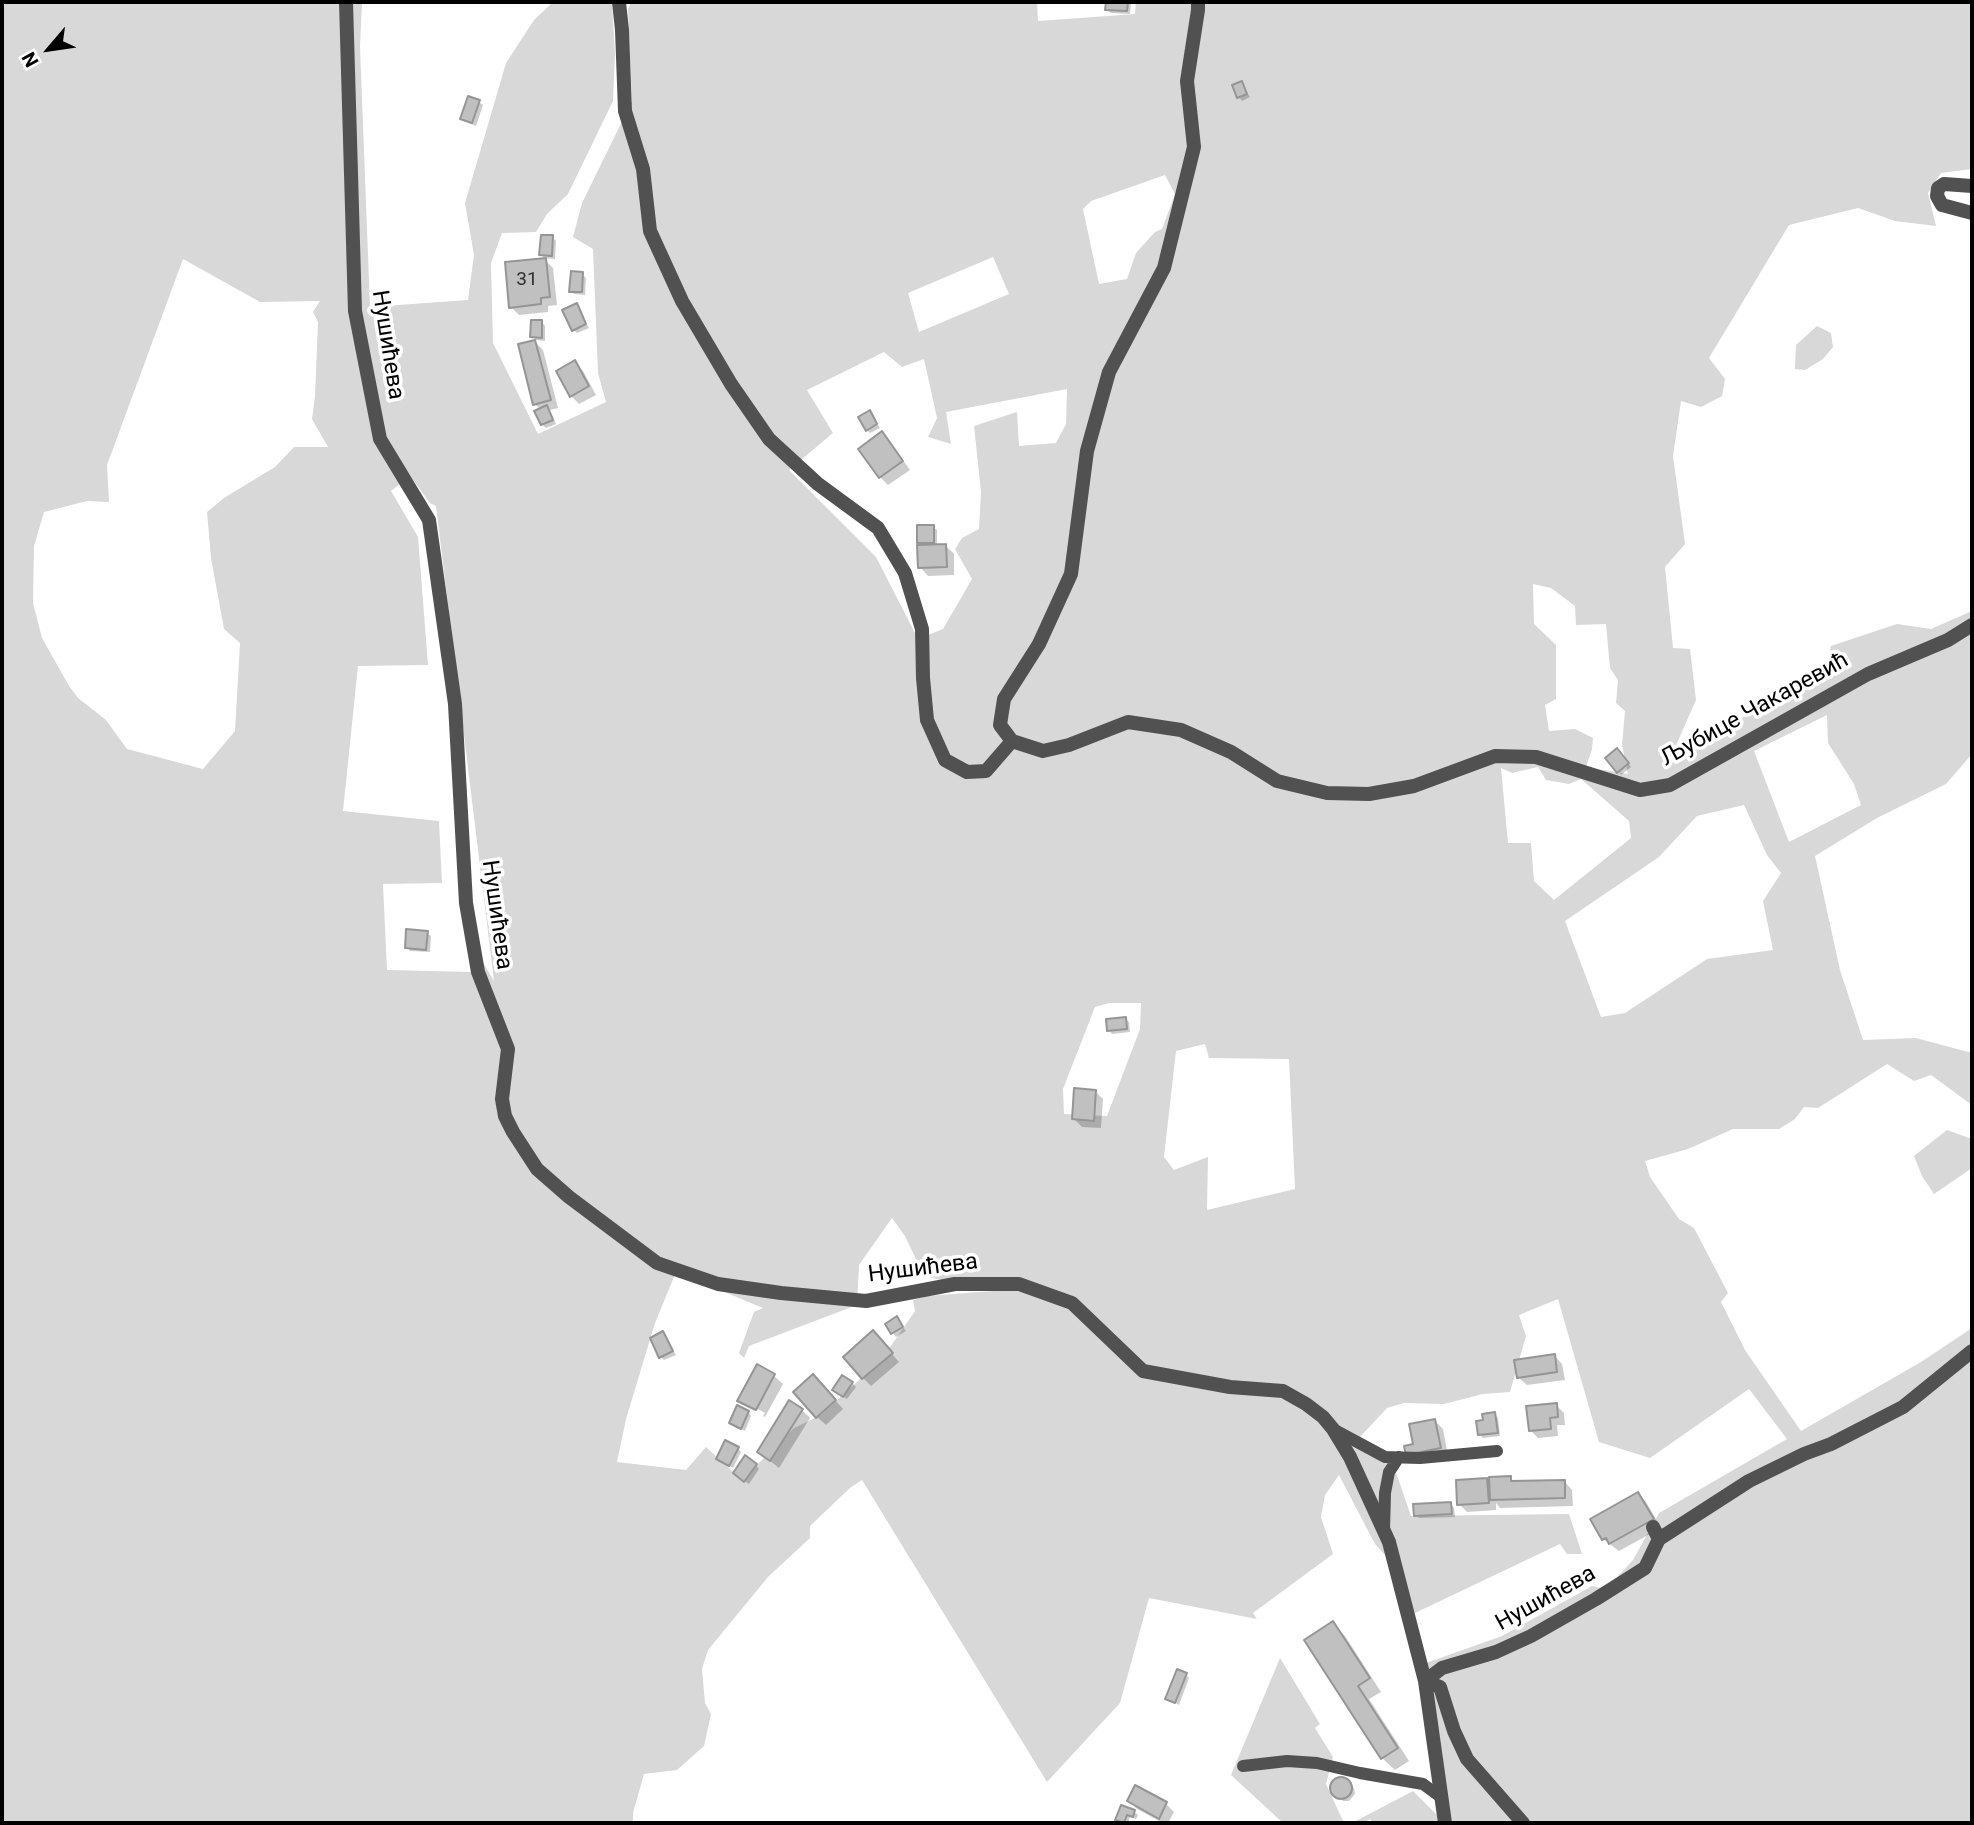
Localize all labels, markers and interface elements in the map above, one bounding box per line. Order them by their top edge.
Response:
north arrow [14,14,84,84]
text: N [17,48,44,71]
house number: 31 [516,269,538,291]
street label: Нушићева [365,288,409,402]
street label: Љубице Чакаревић [1656,647,1854,773]
street label: Нушићева [475,859,517,971]
street label: Нушићева [867,1249,979,1289]
street label: Нушићева [1491,1560,1601,1638]

